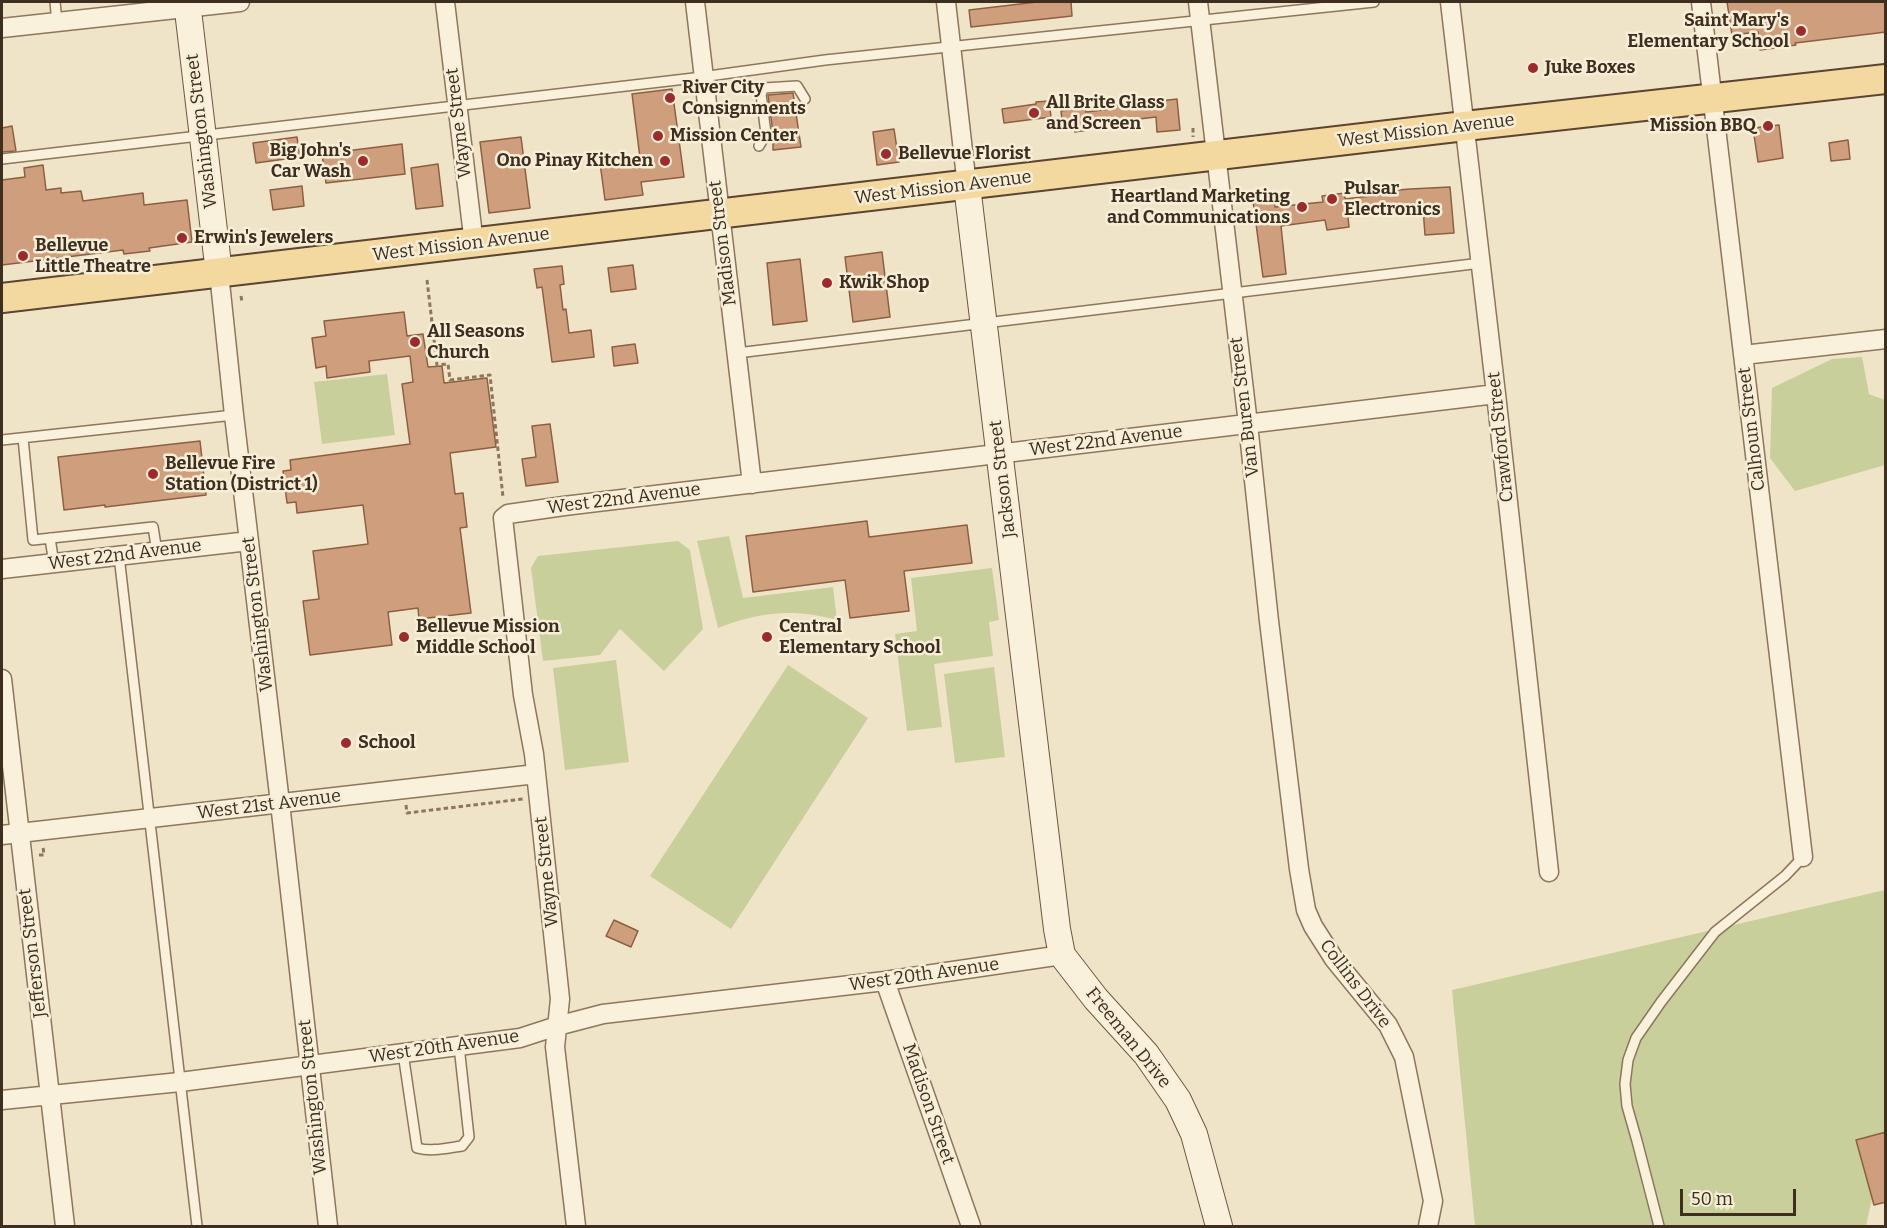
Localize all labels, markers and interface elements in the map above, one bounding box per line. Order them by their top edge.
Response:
place label: Saint Mary's Elementary School [1627,10,1789,52]
marker: Saint Mary's Elementary School [1794,24,1808,38]
street label: Washington Street [182,52,222,210]
place label: Juke Boxes [1545,57,1635,79]
marker: Juke Boxes [1526,61,1540,75]
street label: Wayne Street [441,66,477,180]
place label: River City Consignments [682,77,806,119]
marker: River City Consignments [663,91,677,105]
place label: All Brite Glass and Screen [1046,92,1165,134]
marker: All Brite Glass and Screen [1027,106,1041,120]
street label: West Mission Avenue [1336,109,1516,153]
place label: Mission BBQ [1650,115,1756,137]
marker: Mission BBQ [1761,119,1775,133]
place label: Mission Center [670,125,798,147]
marker: Mission Center [651,129,665,143]
place label: Big John's Car Wash [270,140,351,182]
place label: Bellevue Florist [898,143,1031,165]
marker: Bellevue Florist [879,147,893,161]
place label: Ono Pinay Kitchen [496,150,653,172]
marker: Big John's Car Wash [356,154,370,168]
marker: Ono Pinay Kitchen [658,154,672,168]
street label: West Mission Avenue [853,166,1033,210]
place label: Pulsar Electronics [1344,178,1441,220]
street label: Madison Street [705,179,741,307]
place label: Heartland Marketing and Communications [1107,186,1290,228]
marker: Pulsar Electronics [1325,192,1339,206]
marker: Heartland Marketing and Communications [1295,200,1309,214]
street label: West Mission Avenue [371,223,551,267]
place label: Erwin's Jewelers [194,227,333,249]
marker: Erwin's Jewelers [175,231,189,245]
place label: Bellevue Little Theatre [35,235,151,278]
marker: Bellevue Little Theatre [16,249,30,263]
place label: Kwik Shop [839,272,929,294]
marker: Kwik Shop [820,276,834,290]
place label: All Seasons Church [427,321,525,364]
marker: All Seasons Church [408,335,422,349]
street label: Van Buren Street [1226,335,1264,479]
street label: Calhoun Street [1734,366,1770,492]
street label: Crawford Street [1483,371,1519,503]
street label: Jackson Street [985,419,1021,539]
street label: West 22nd Avenue [1028,421,1184,461]
place label: Bellevue Fire Station (District 1) [165,453,318,496]
marker: Bellevue Fire Station (District 1) [146,467,160,481]
street label: West 22nd Avenue [546,479,702,519]
street label: West 22nd Avenue [47,535,203,575]
street label: Washington Street [238,535,278,693]
place label: Bellevue Mission Middle School [416,616,560,658]
place label: Central Elementary School [779,616,941,658]
marker: Bellevue Mission Middle School [397,630,411,644]
marker: Central Elementary School [760,630,774,644]
place label: School [358,732,416,754]
marker: School [339,736,353,750]
street label: West 21st Avenue [196,785,342,825]
street label: Wayne Street [530,816,564,928]
street label: Jefferson Street [14,887,52,1019]
street label: Collins Drive [1315,936,1395,1032]
street label: West 20th Avenue [848,954,1000,996]
street label: Freeman Drive [1081,983,1175,1093]
street label: Washington Street [294,1018,332,1176]
street label: West 20th Avenue [368,1026,520,1068]
street label: Madison Street [897,1041,959,1167]
scale bar [1683,1177,1798,1215]
text: 50 m [1691,1188,1733,1210]

